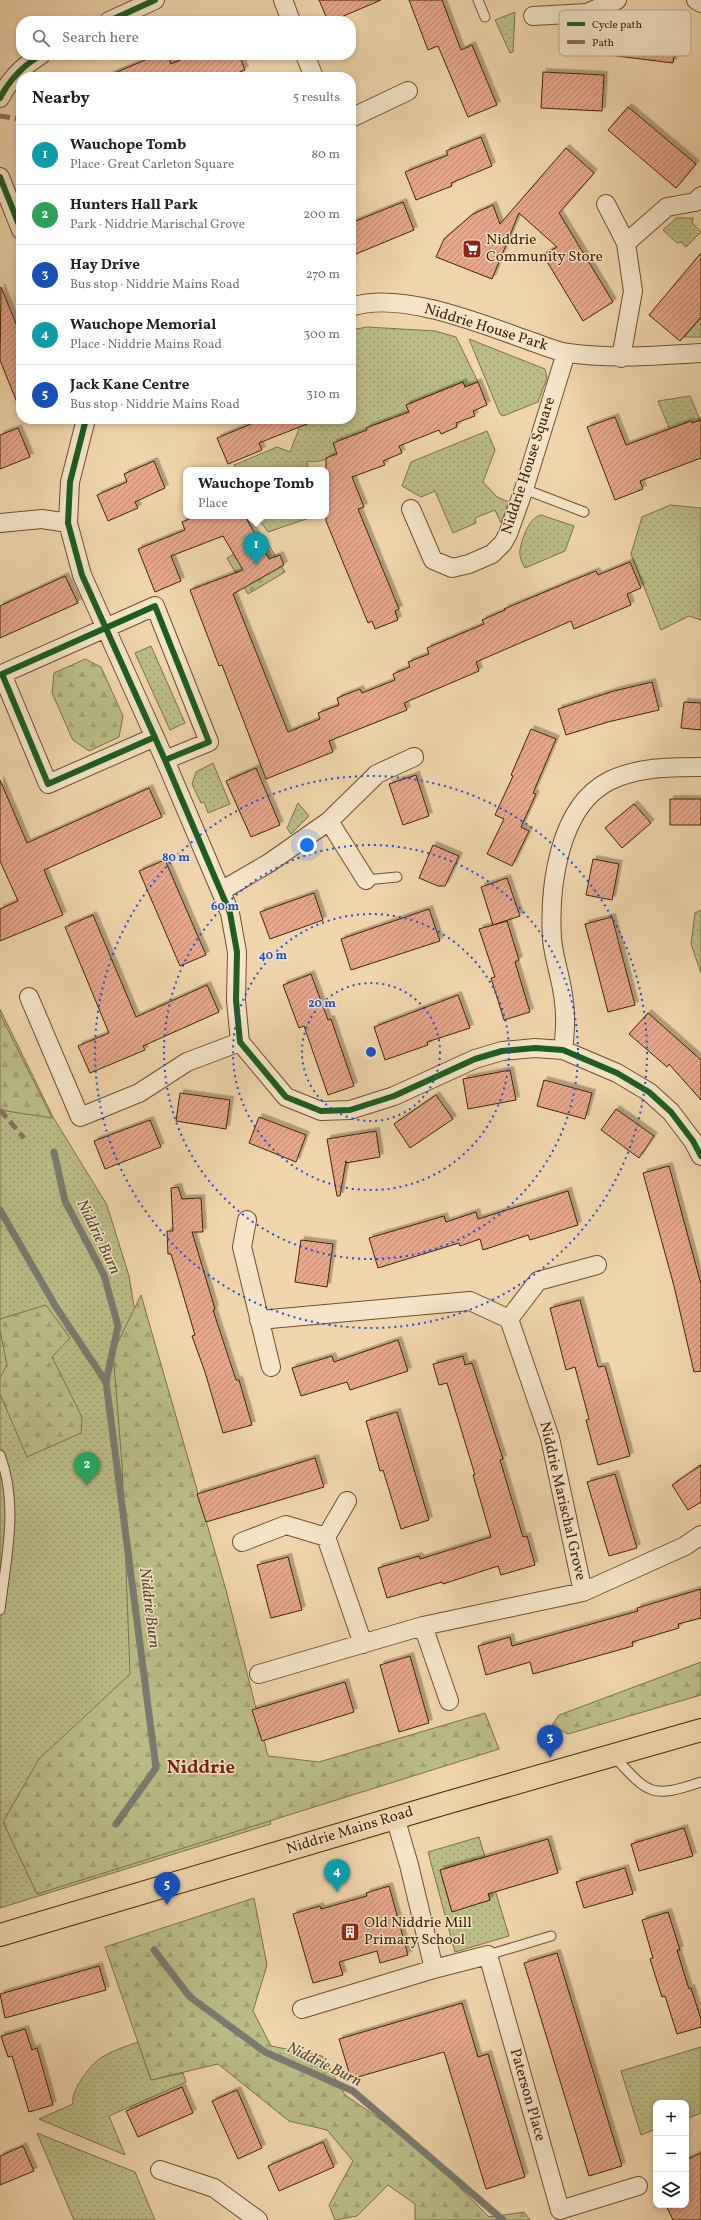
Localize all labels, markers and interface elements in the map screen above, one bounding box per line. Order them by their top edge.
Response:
legend [559,10,691,56]
search box [16,16,356,60]
text: Cycle path [592,18,642,33]
icon: search [30,27,52,49]
text: Search here [62,28,139,49]
text: Path [592,36,615,51]
text: Nearby [32,87,90,110]
text: 5 results [293,89,340,107]
text: Wauchope Tomb [70,135,186,156]
text: 1 [42,146,48,164]
text: 80 m [311,146,340,164]
text: Place · Great Carleton Square [70,156,234,174]
text: Hunters Hall Park [70,195,198,216]
text: 2 [42,206,48,224]
text: 200 m [303,206,340,224]
text: Park · Niddrie Marischal Grove [70,216,245,234]
place label: Niddrie Community Store [486,230,603,268]
supermarket icon: Niddrie Community Store [461,238,483,260]
text: Hay Drive [70,255,140,276]
text: 3 [42,266,48,284]
text: 270 m [306,266,340,284]
text: Bus stop · Niddrie Mains Road [70,276,240,294]
street label: Niddrie House Park [422,299,550,357]
text: Wauchope Memorial [70,315,216,336]
text: 4 [41,326,49,344]
text: 300 m [304,326,340,344]
text: Place · Niddrie Mains Road [70,336,222,354]
text: Jack Kane Centre [70,375,189,396]
text: 5 [42,386,48,404]
text: 310 m [306,386,340,404]
street label: Niddrie House Square [497,394,561,538]
text: Bus stop · Niddrie Mains Road [70,396,240,414]
popup [183,467,329,519]
text: Wauchope Tomb [198,474,314,495]
text: Place [198,495,228,513]
pin: 1 [243,532,269,565]
your location [297,835,317,855]
text: 80 m [162,850,190,866]
text: 60 m [211,899,239,915]
text: 40 m [259,948,288,964]
text: 20 m [308,996,336,1012]
centre of rings [364,1045,378,1059]
water label: Niddrie Burn [70,1196,126,1278]
street label: Niddrie Marischal Grove [534,1420,590,1582]
pin: 2 [74,1452,100,1485]
water label: Niddrie Burn [133,1567,165,1649]
pin: 3 [537,1725,563,1758]
district label: Niddrie [167,1755,236,1781]
street label: Niddrie Mains Road [284,1802,416,1860]
pin: 4 [324,1859,350,1892]
pin: 5 [154,1872,180,1905]
place label: Old Niddrie Mill Primary School [364,1913,472,1951]
building icon: Old Niddrie Mill Primary School [339,1921,361,1943]
water label: Niddrie Burn [283,2037,365,2093]
street label: Paterson Place [504,2046,550,2144]
map controls [653,2100,689,2208]
button: + [653,2100,689,2136]
button: − [653,2136,689,2172]
button: layers [653,2172,689,2208]

